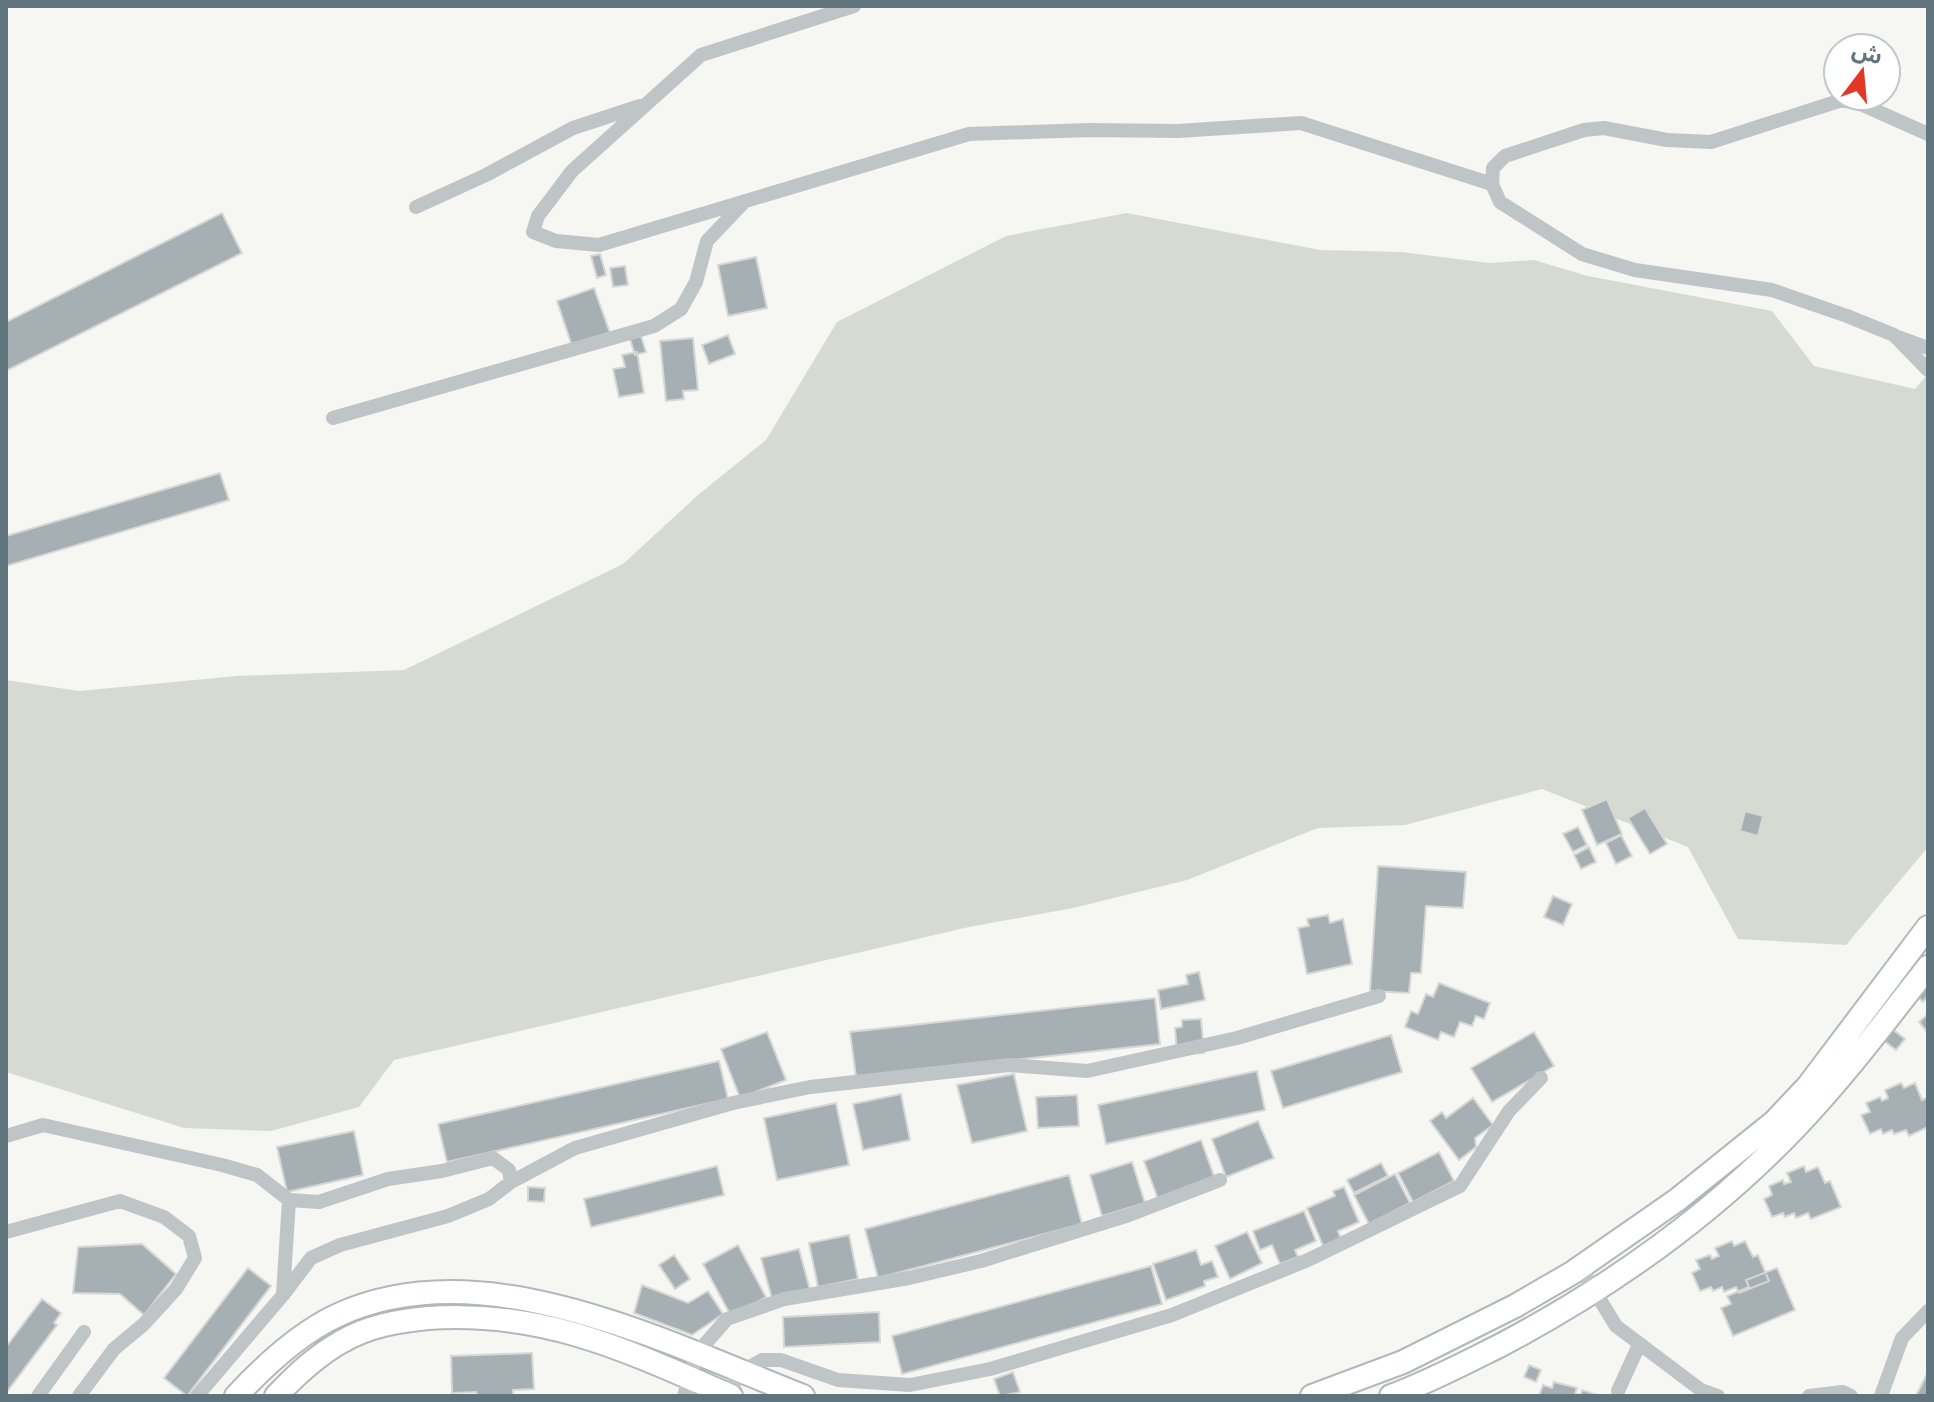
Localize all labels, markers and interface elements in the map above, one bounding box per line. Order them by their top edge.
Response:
north arrow [1822,32,1902,112]
text: ش [1849,35,1886,69]

